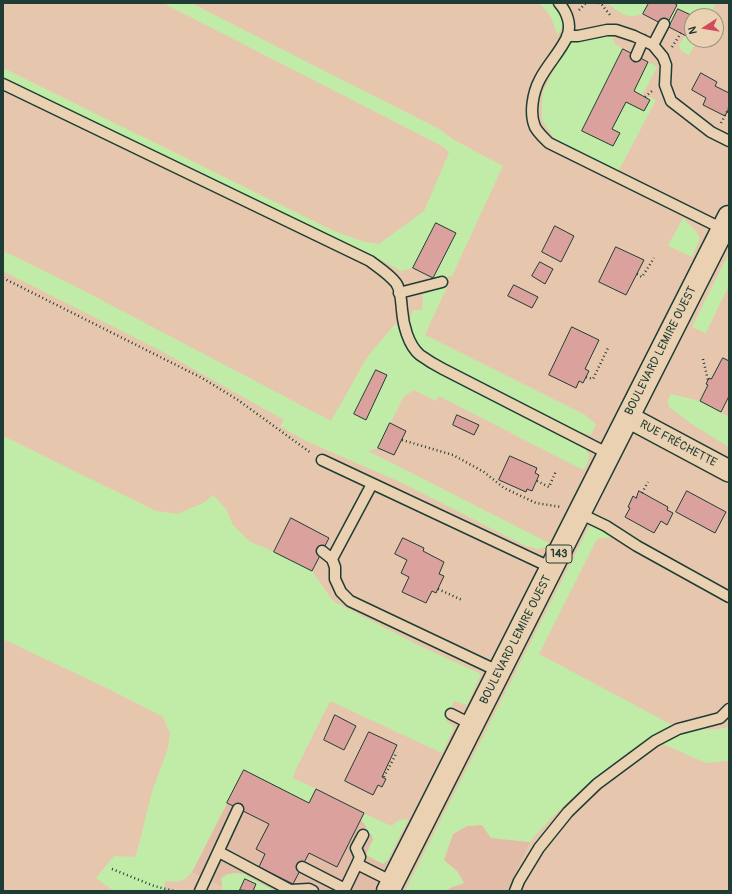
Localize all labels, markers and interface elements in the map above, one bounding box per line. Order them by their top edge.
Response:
north arrow [684,8,724,48]
text: N [686,25,700,35]
street label: BOULEVARD LEMIRE OUEST [622,284,700,418]
street label: RUE FRÉCHETTE [637,418,719,470]
road number: 143 [546,545,572,563]
street label: BOULEVARD LEMIRE OUEST [477,573,555,707]

